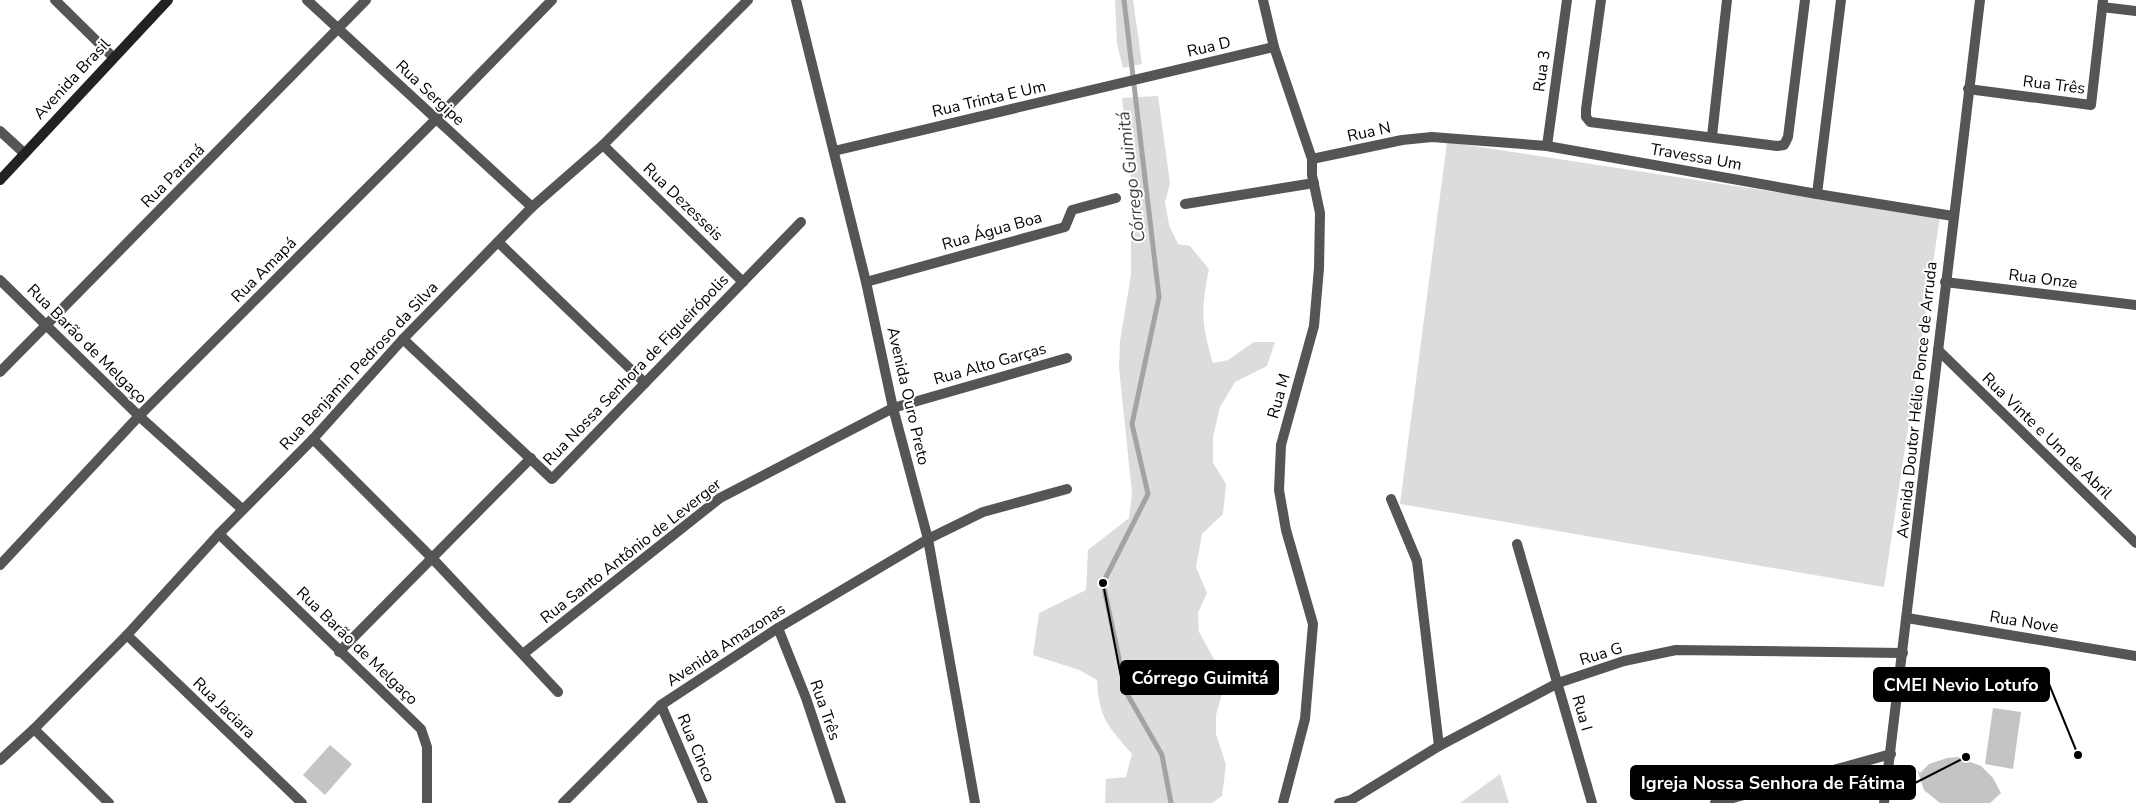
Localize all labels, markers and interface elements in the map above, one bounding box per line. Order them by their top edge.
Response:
street label: Rua D [1185,31,1233,63]
street label: Avenida Brasil [29,33,116,124]
street label: Rua 3 [1528,49,1556,93]
street label: Rua Sergipe [391,55,469,131]
street label: Rua Três [2022,70,2086,100]
street label: Rua Trinta E Um [930,75,1048,123]
water label: Córrego Guimitá [1111,110,1151,244]
street label: Rua N [1345,117,1393,147]
street label: Travessa Um [1649,138,1743,176]
street label: Rua Paraná [136,139,210,213]
street label: Rua Dezesseis [638,158,728,246]
street label: Rua Água Boa [939,206,1045,256]
street label: Rua Amapá [227,233,301,307]
street label: Avenida Doutor Hélio Ponce de Arruda [1892,260,1942,540]
street label: Rua Onze [2007,264,2079,294]
street label: Rua Nossa Senhora de Figueirópolis [538,269,734,471]
street label: Rua Benjamin Pedroso da Silva [275,277,443,455]
street label: Rua Barão de Melgaço [22,279,152,409]
street label: Avenida Ouro Preto [881,325,935,467]
street label: Rua Alto Garças [931,337,1049,391]
street label: Rua Vinte e Um de Abril [1977,368,2117,504]
street label: Rua M [1262,371,1296,421]
street label: Rua Santo Antônio de Leverger [536,473,726,629]
street label: Rua Barão de Melgaço [291,582,423,710]
street label: Avenida Amazonas [662,598,790,692]
street label: Rua Nove [1988,606,2060,638]
street label: Rua G [1577,637,1625,671]
callout: Córrego Guimitá [1121,661,1278,694]
text: Córrego Guimitá [1131,666,1269,690]
callout: CMEI Nevio Lotufo [1874,668,2049,701]
street label: Rua Jaciara [188,672,260,744]
text: CMEI Nevio Lotufo [1883,673,2039,697]
street label: Rua Três [804,677,846,743]
street label: Rua I [1566,692,1598,734]
street label: Rua Cinco [672,711,720,786]
callout: Igreja Nossa Senhora de Fátima [1631,766,1915,799]
text: Igreja Nossa Senhora de Fátima [1641,771,1905,795]

